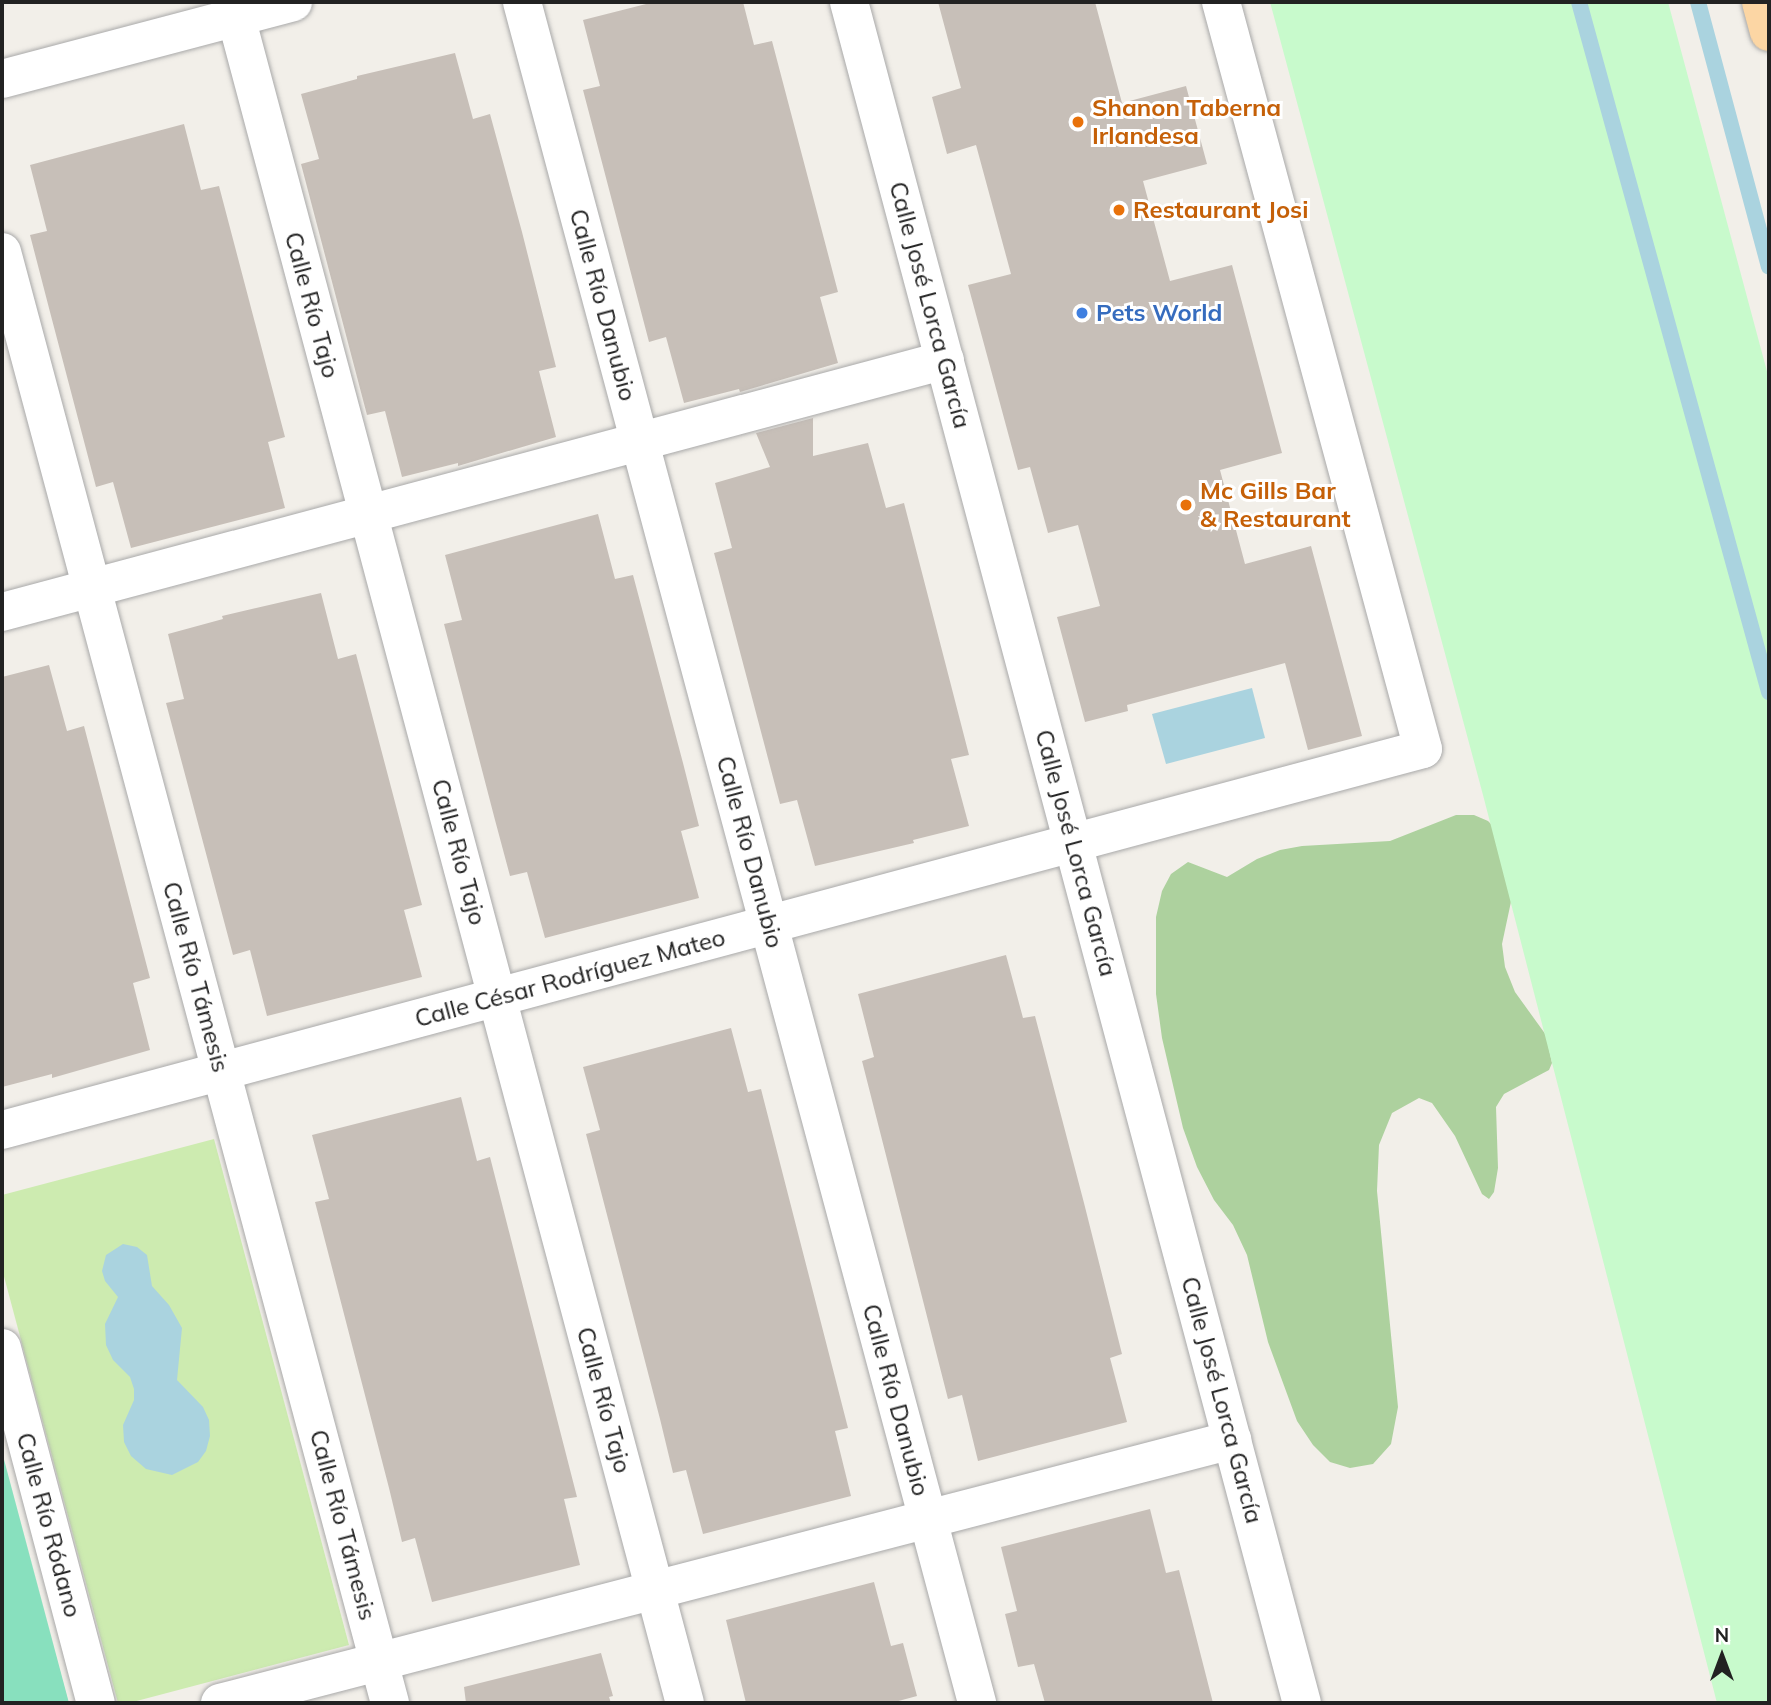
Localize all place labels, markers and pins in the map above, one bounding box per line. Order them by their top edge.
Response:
place label: Shanon Taberna Irlandesa [1092,94,1281,150]
marker: Shanon Taberna Irlandesa [1070,114,1086,130]
place label: Restaurant Josi [1133,196,1308,224]
marker: Restaurant Josi [1111,202,1127,218]
place label: Pets World [1096,299,1222,327]
marker: Pets World [1074,305,1090,321]
place label: Mc Gills Bar & Restaurant [1200,477,1351,533]
marker: Mc Gills Bar & Restaurant [1178,497,1194,513]

